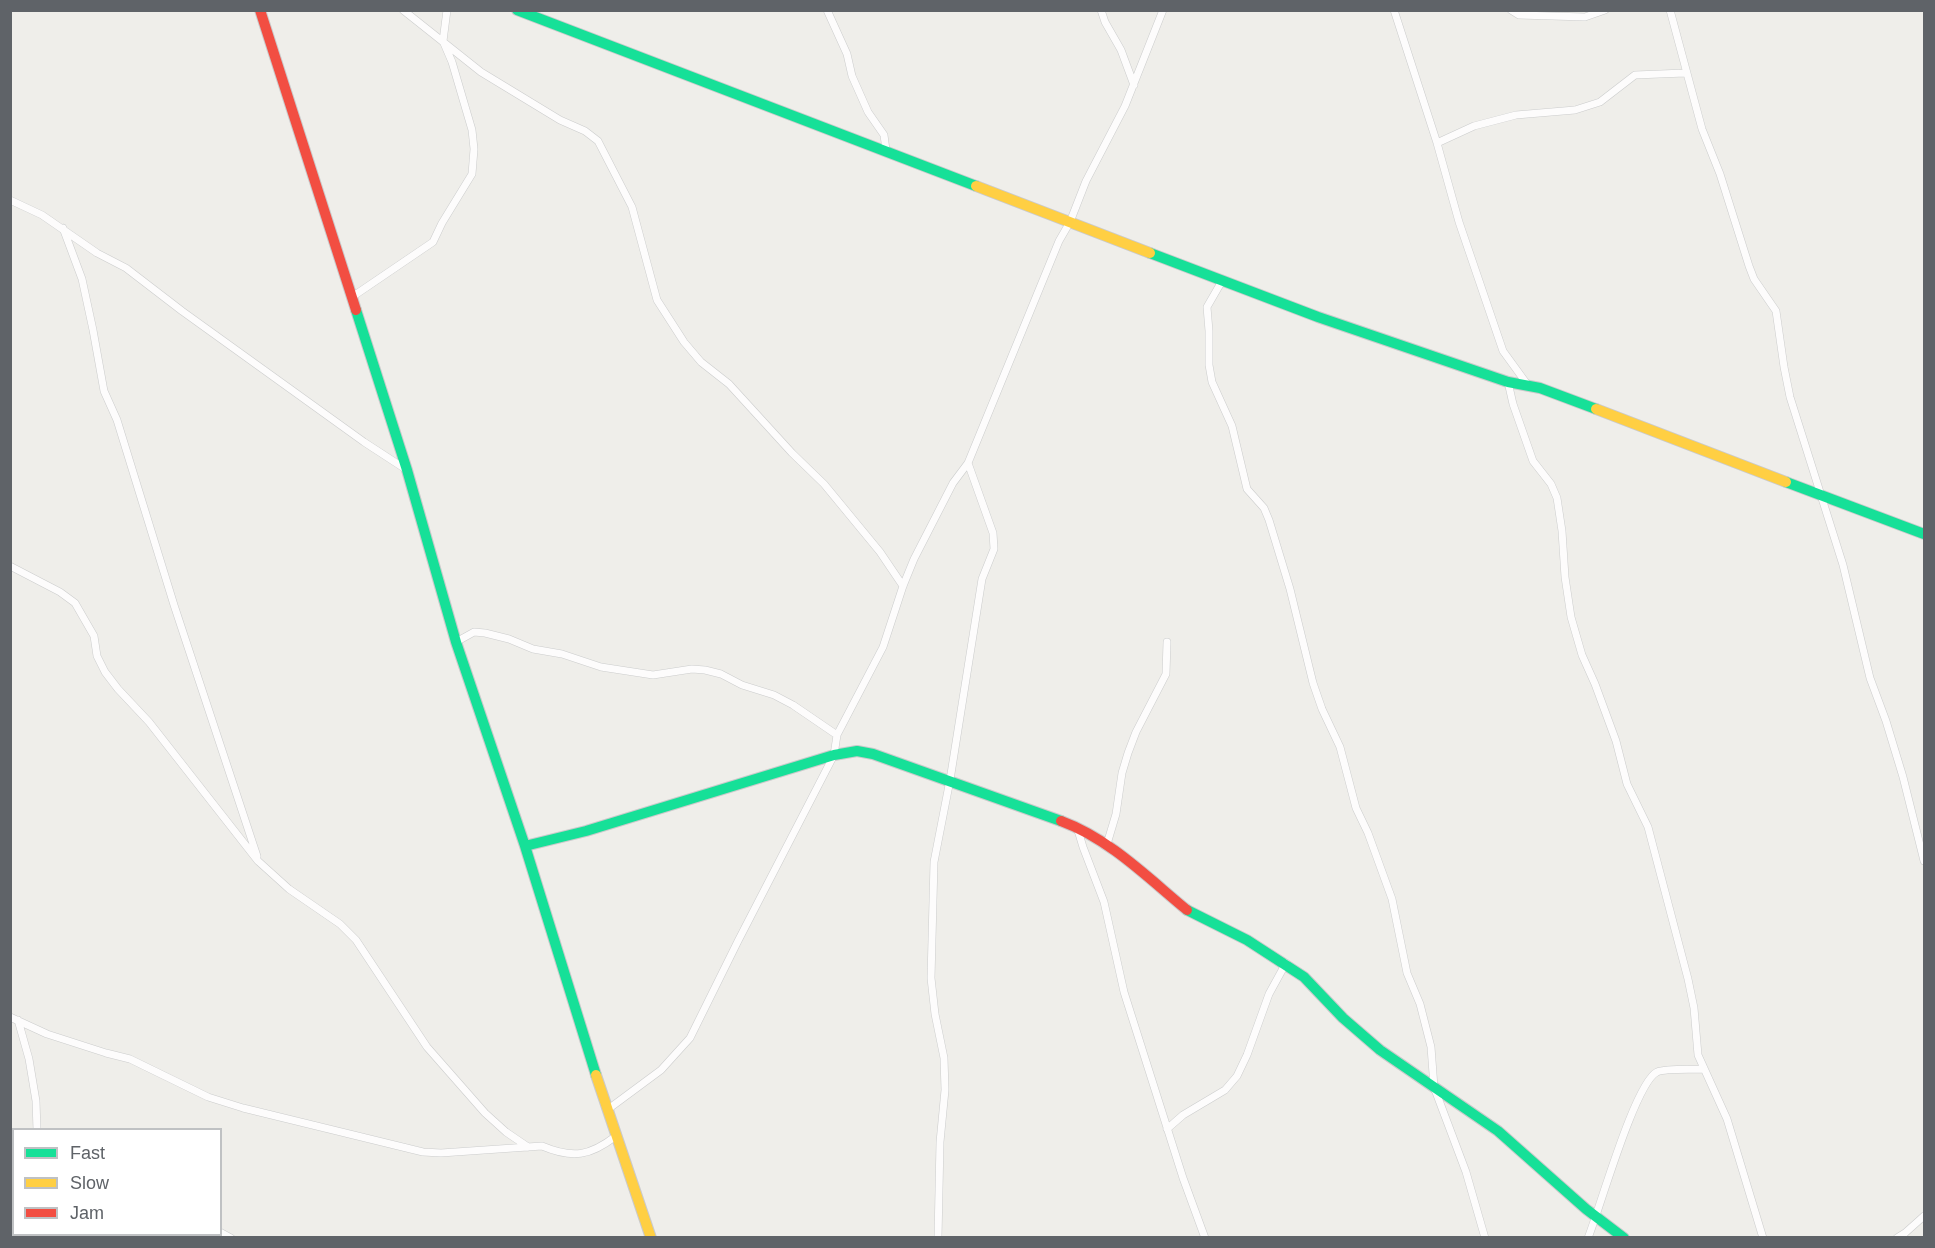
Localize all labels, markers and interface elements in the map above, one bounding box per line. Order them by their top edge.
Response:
legend [12,1128,222,1236]
text: Fast [70,1143,105,1163]
text: Slow [70,1173,109,1193]
text: Jam [70,1203,104,1223]

